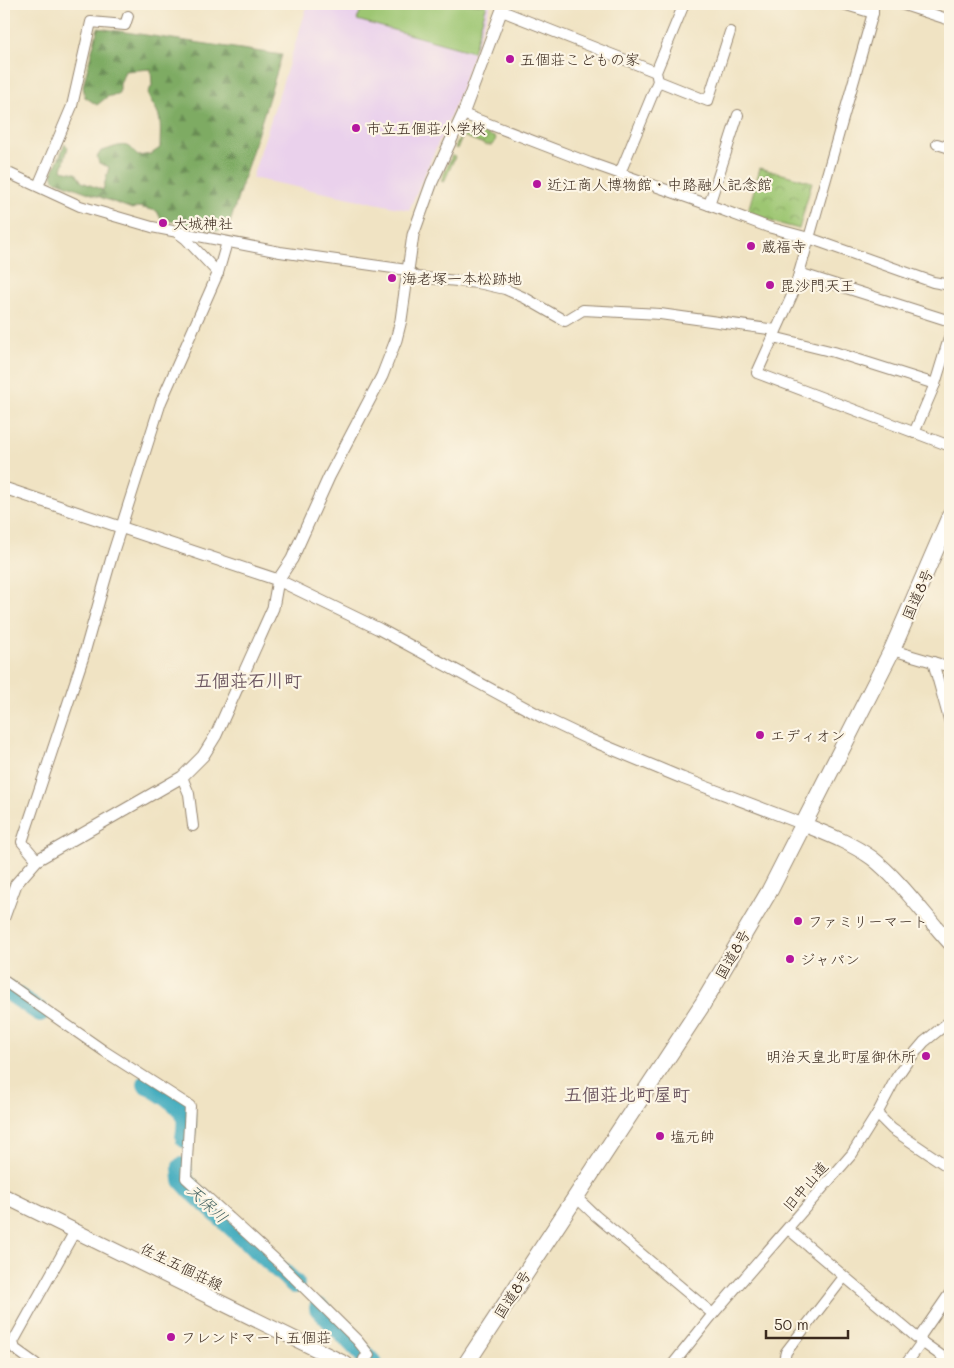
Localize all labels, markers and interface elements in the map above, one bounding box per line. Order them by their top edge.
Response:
place label: 五個荘こどもの家 [520,49,640,69]
marker: 五個荘こどもの家 [504,53,516,65]
place label: 市立五個荘小学校 [366,118,486,138]
marker: 市立五個荘小学校 [350,122,362,134]
place label: 近江商人博物館・中路融人記念館 [547,174,772,194]
marker: 近江商人博物館・中路融人記念館 [531,178,543,190]
place label: 大城神社 [173,213,233,233]
marker: 大城神社 [157,217,169,229]
place label: 蔵福寺 [761,236,806,256]
marker: 蔵福寺 [745,240,757,252]
place label: 海老塚一本松跡地 [402,268,522,288]
marker: 海老塚一本松跡地 [386,272,398,284]
place label: 毘沙門天王 [780,275,855,295]
marker: 毘沙門天王 [764,279,776,291]
street label: 国道8号 [897,565,937,623]
district label: 五個荘石川町 [194,668,302,692]
place label: エディオン [770,725,846,745]
marker: エディオン [754,729,766,741]
place label: ファミリーマート [808,911,928,931]
marker: ファミリーマート [792,915,804,927]
street label: 国道8号 [710,926,754,982]
place label: ジャパン [800,949,860,969]
marker: ジャパン [784,953,796,965]
place label: 明治天皇北町屋御休所 [766,1046,916,1066]
marker: 明治天皇北町屋御休所 [920,1050,932,1062]
district label: 五個荘北町屋町 [564,1082,690,1106]
place label: 塩元帥 [670,1126,715,1146]
marker: 塩元帥 [654,1130,666,1142]
street label: 旧中山道 [778,1157,832,1215]
water label: 天保川 [183,1179,233,1227]
street label: 佐生五個荘線 [137,1237,227,1295]
street label: 国道8号 [489,1266,535,1322]
scale bar [766,1308,849,1340]
text: 50 m [774,1314,809,1334]
place label: フレンドマート五個荘 [181,1327,331,1347]
marker: フレンドマート五個荘 [165,1331,177,1343]

